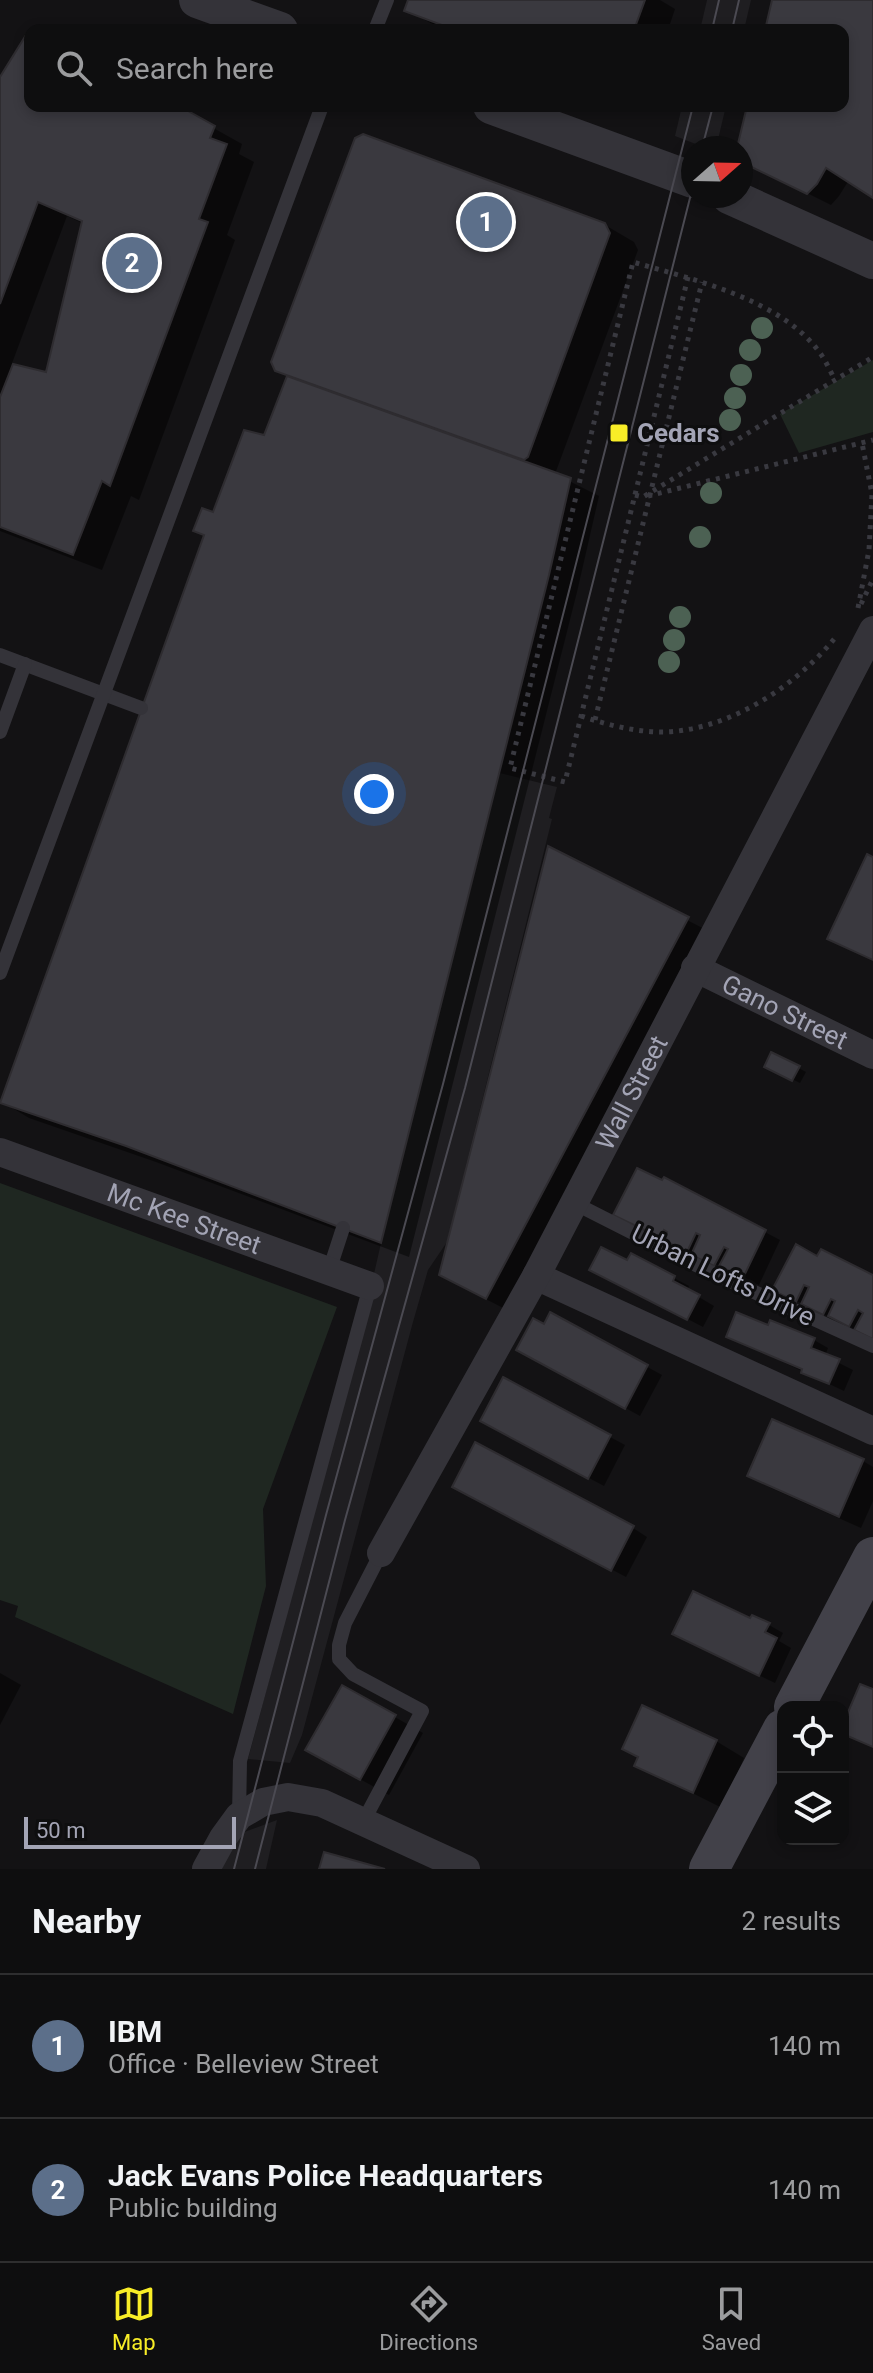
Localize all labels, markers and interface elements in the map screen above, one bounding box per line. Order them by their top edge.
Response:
search box [24,24,849,112]
icon: search [52,46,96,90]
text: Search here [116,51,274,86]
north arrow [681,136,753,208]
pin: 1 [460,192,512,252]
pin: 2 [106,233,158,293]
place label: Cedars [637,418,719,448]
marker: Cedars [608,422,630,444]
your location [354,774,394,814]
street label: Gano Street [717,969,853,1055]
street label: Wall Street [589,1031,674,1155]
street label: Mc Kee Street [103,1177,265,1260]
street label: Urban Lofts Drive [627,1218,819,1332]
map controls [777,1701,849,1845]
button: locate [777,1701,849,1773]
button: layers [777,1773,849,1845]
scale bar [24,1813,236,1849]
text: 50 m [36,1818,85,1843]
text: Nearby [32,1901,141,1941]
text: 2 results [742,1906,841,1936]
text: IBM [108,2014,162,2049]
text: 1 [51,2031,65,2061]
text: 140 m [768,2031,841,2061]
text: Office · Belleview Street [108,2049,379,2079]
text: Jack Evans Police Headquarters [108,2158,543,2193]
text: 2 [51,2175,65,2205]
text: 140 m [768,2175,841,2205]
text: Public building [108,2193,278,2223]
tab: Map [112,2282,156,2355]
tab: Directions [379,2282,478,2355]
tab: Saved [702,2282,761,2355]

